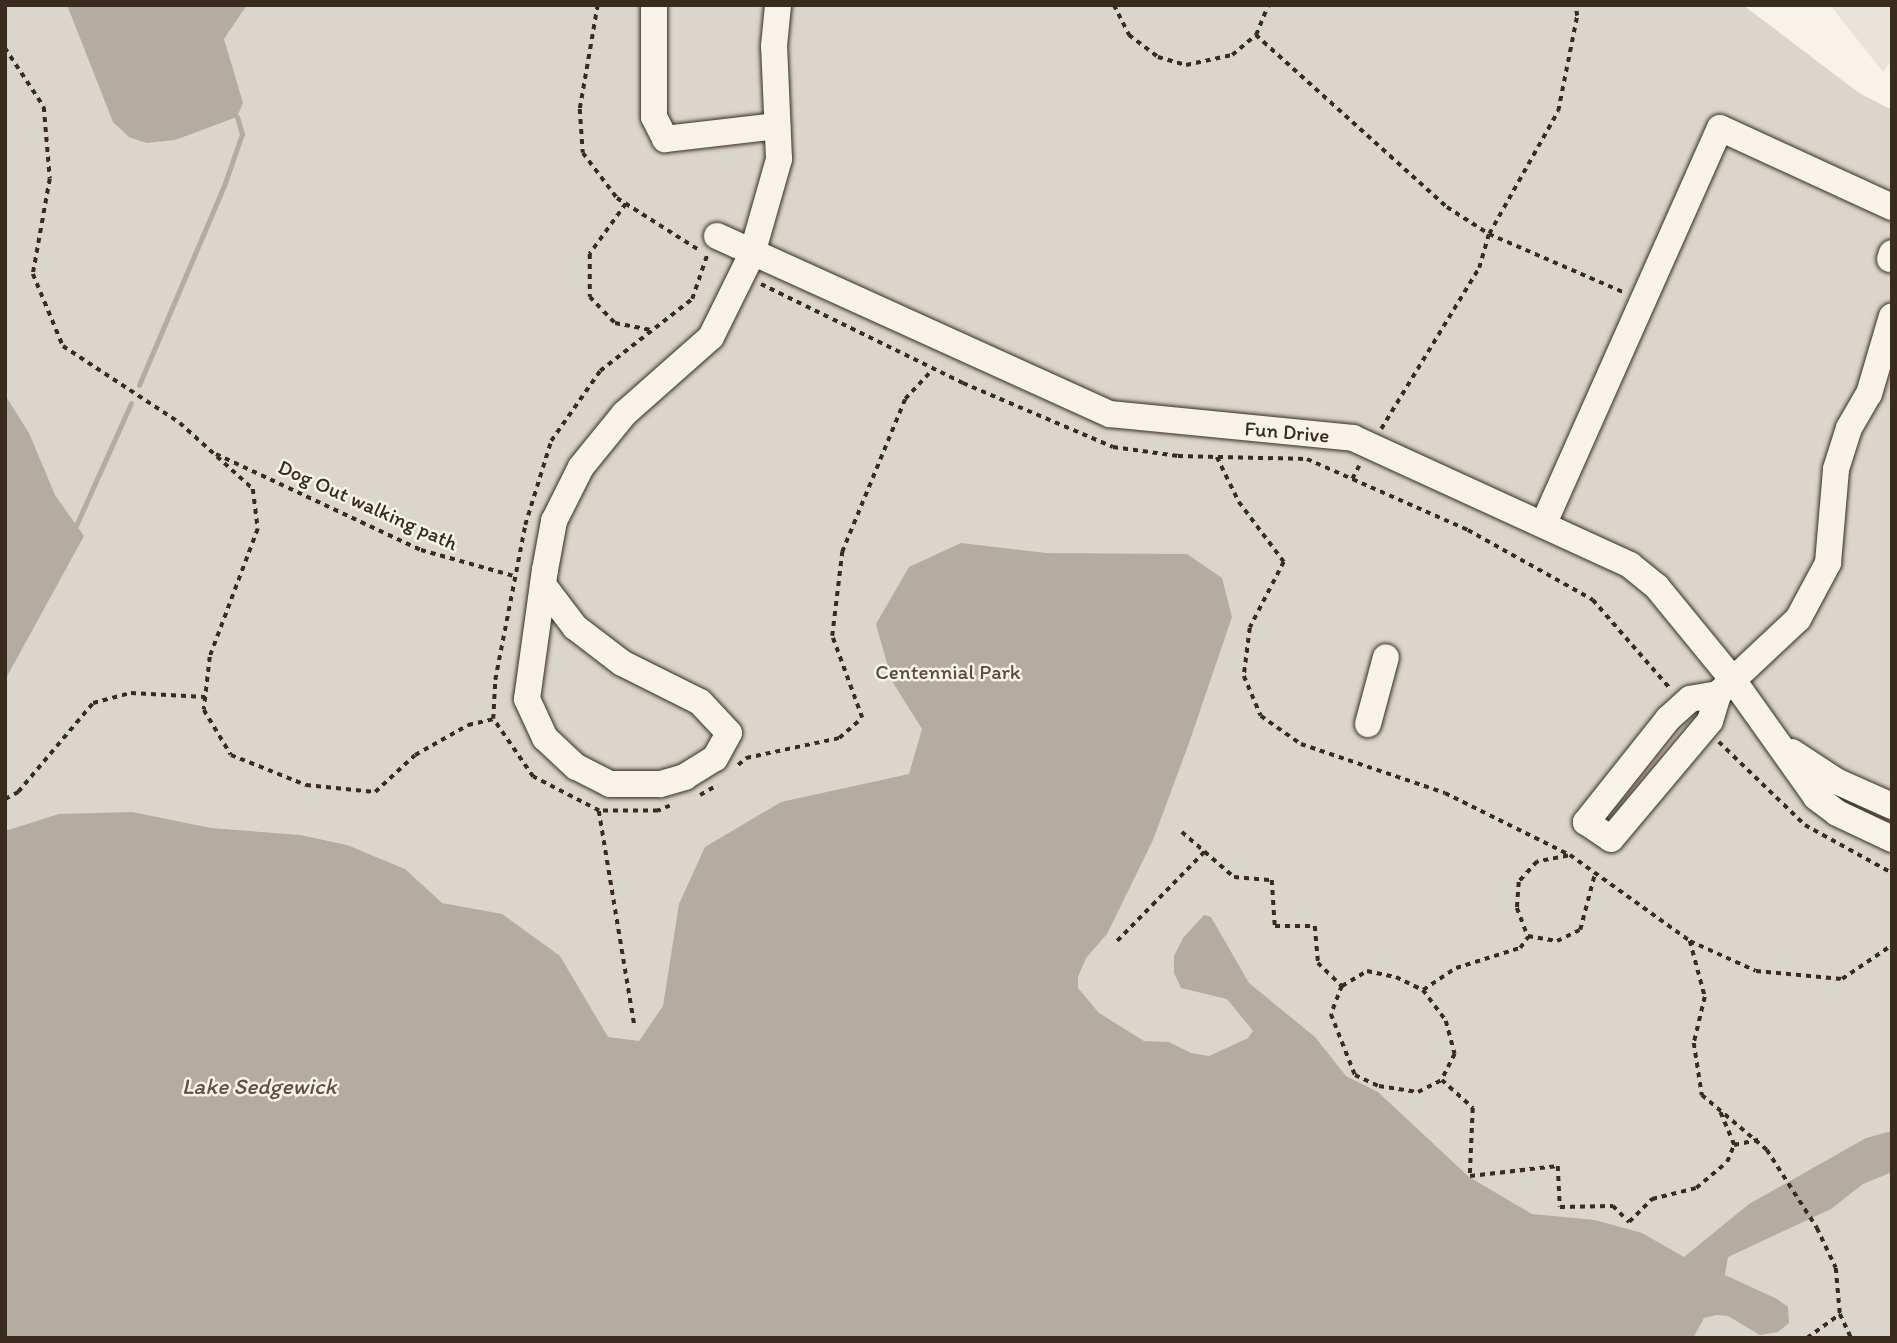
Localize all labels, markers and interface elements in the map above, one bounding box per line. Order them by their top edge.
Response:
street label: Fun Drive [1243,416,1331,448]
street label: Dog Out walking path [274,454,462,556]
park label: Centennial Park [875,659,1021,685]
water label: Lake Sedgewick [182,1072,336,1100]

